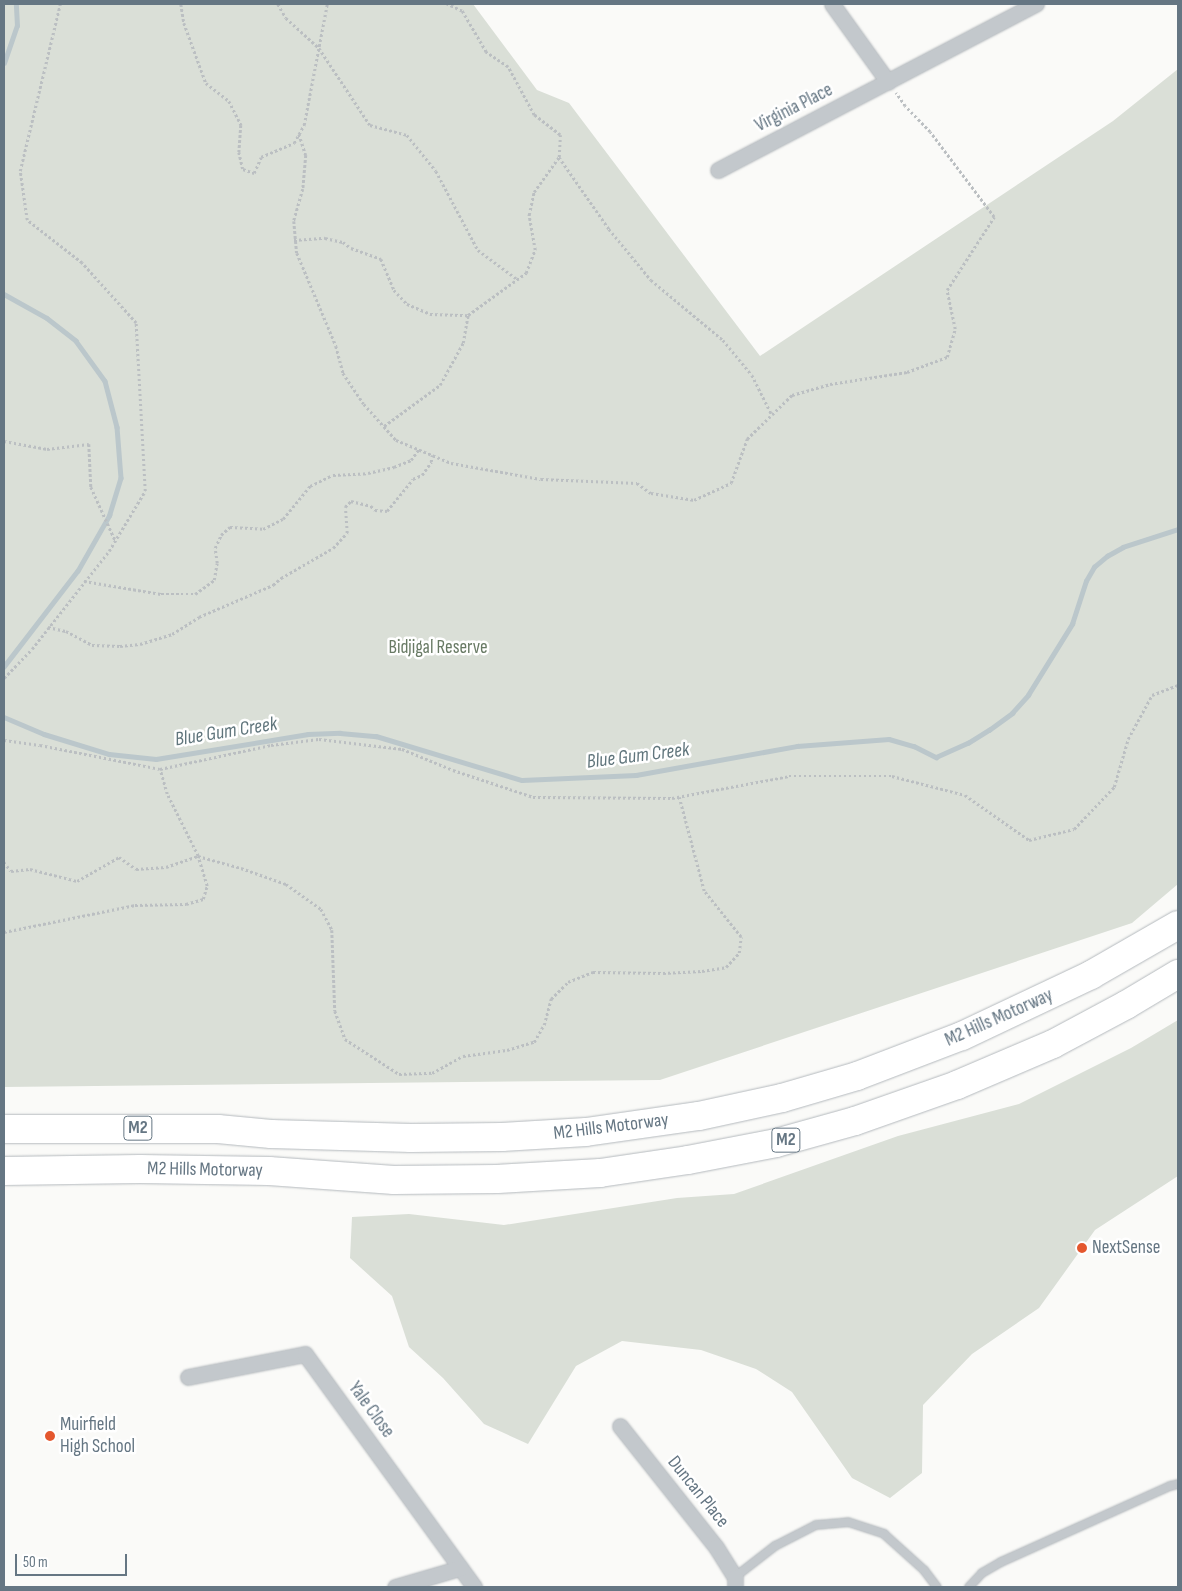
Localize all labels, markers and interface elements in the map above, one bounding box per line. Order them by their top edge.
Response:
street label: Virginia Place [751,79,837,137]
park label: Bidjigal Reserve [388,637,488,659]
water label: Blue Gum Creek [173,712,279,752]
water label: Blue Gum Creek [585,738,691,774]
street label: M2 Hills Motorway [942,984,1056,1052]
street label: M2 Hills Motorway [552,1109,670,1145]
road number: M2 [123,1112,153,1144]
road number: M2 [771,1124,801,1156]
street label: M2 Hills Motorway [147,1158,263,1182]
place label: NextSense [1092,1237,1160,1259]
marker: NextSense [1076,1242,1088,1254]
street label: Yale Close [343,1378,399,1442]
place label: Muirfield High School [60,1414,135,1458]
marker: Muirfield High School [44,1430,56,1442]
street label: Duncan Place [662,1452,734,1532]
scale bar [18,1544,130,1576]
text: 50 m [23,1553,48,1572]

